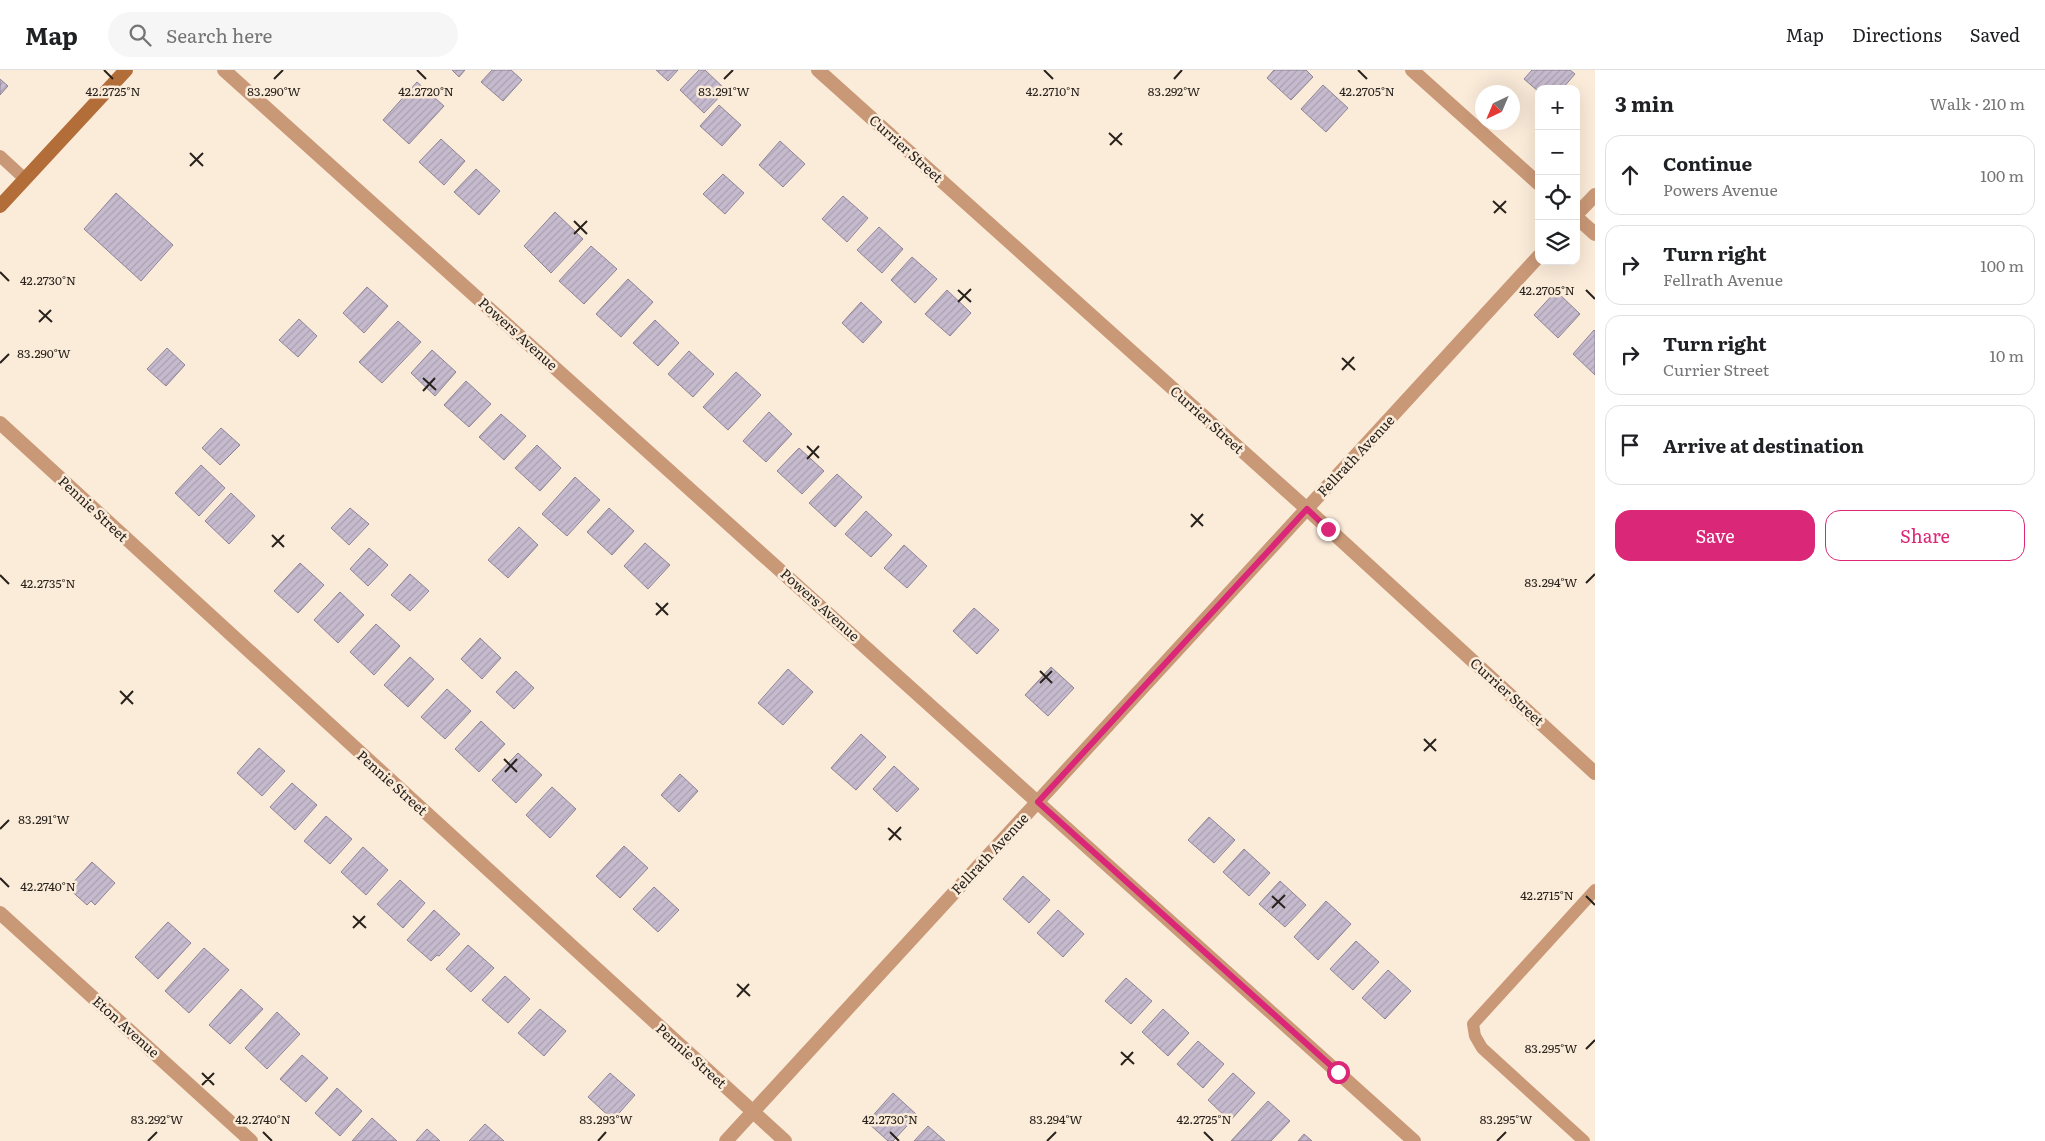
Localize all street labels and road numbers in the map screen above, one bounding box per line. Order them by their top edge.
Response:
street label: Currier Street [865,110,948,187]
street label: Powers Avenue [475,292,563,374]
street label: Currier Street [1166,381,1249,458]
street label: Fellrath Avenue [1312,410,1398,501]
street label: Pennie Street [54,471,133,546]
street label: Powers Avenue [777,563,865,645]
street label: Currier Street [1466,653,1549,730]
street label: Pennie Street [353,745,433,820]
street label: Fellrath Avenue [946,808,1032,899]
street label: Eton Avenue [89,991,164,1062]
street label: Pennie Street [652,1018,732,1093]

